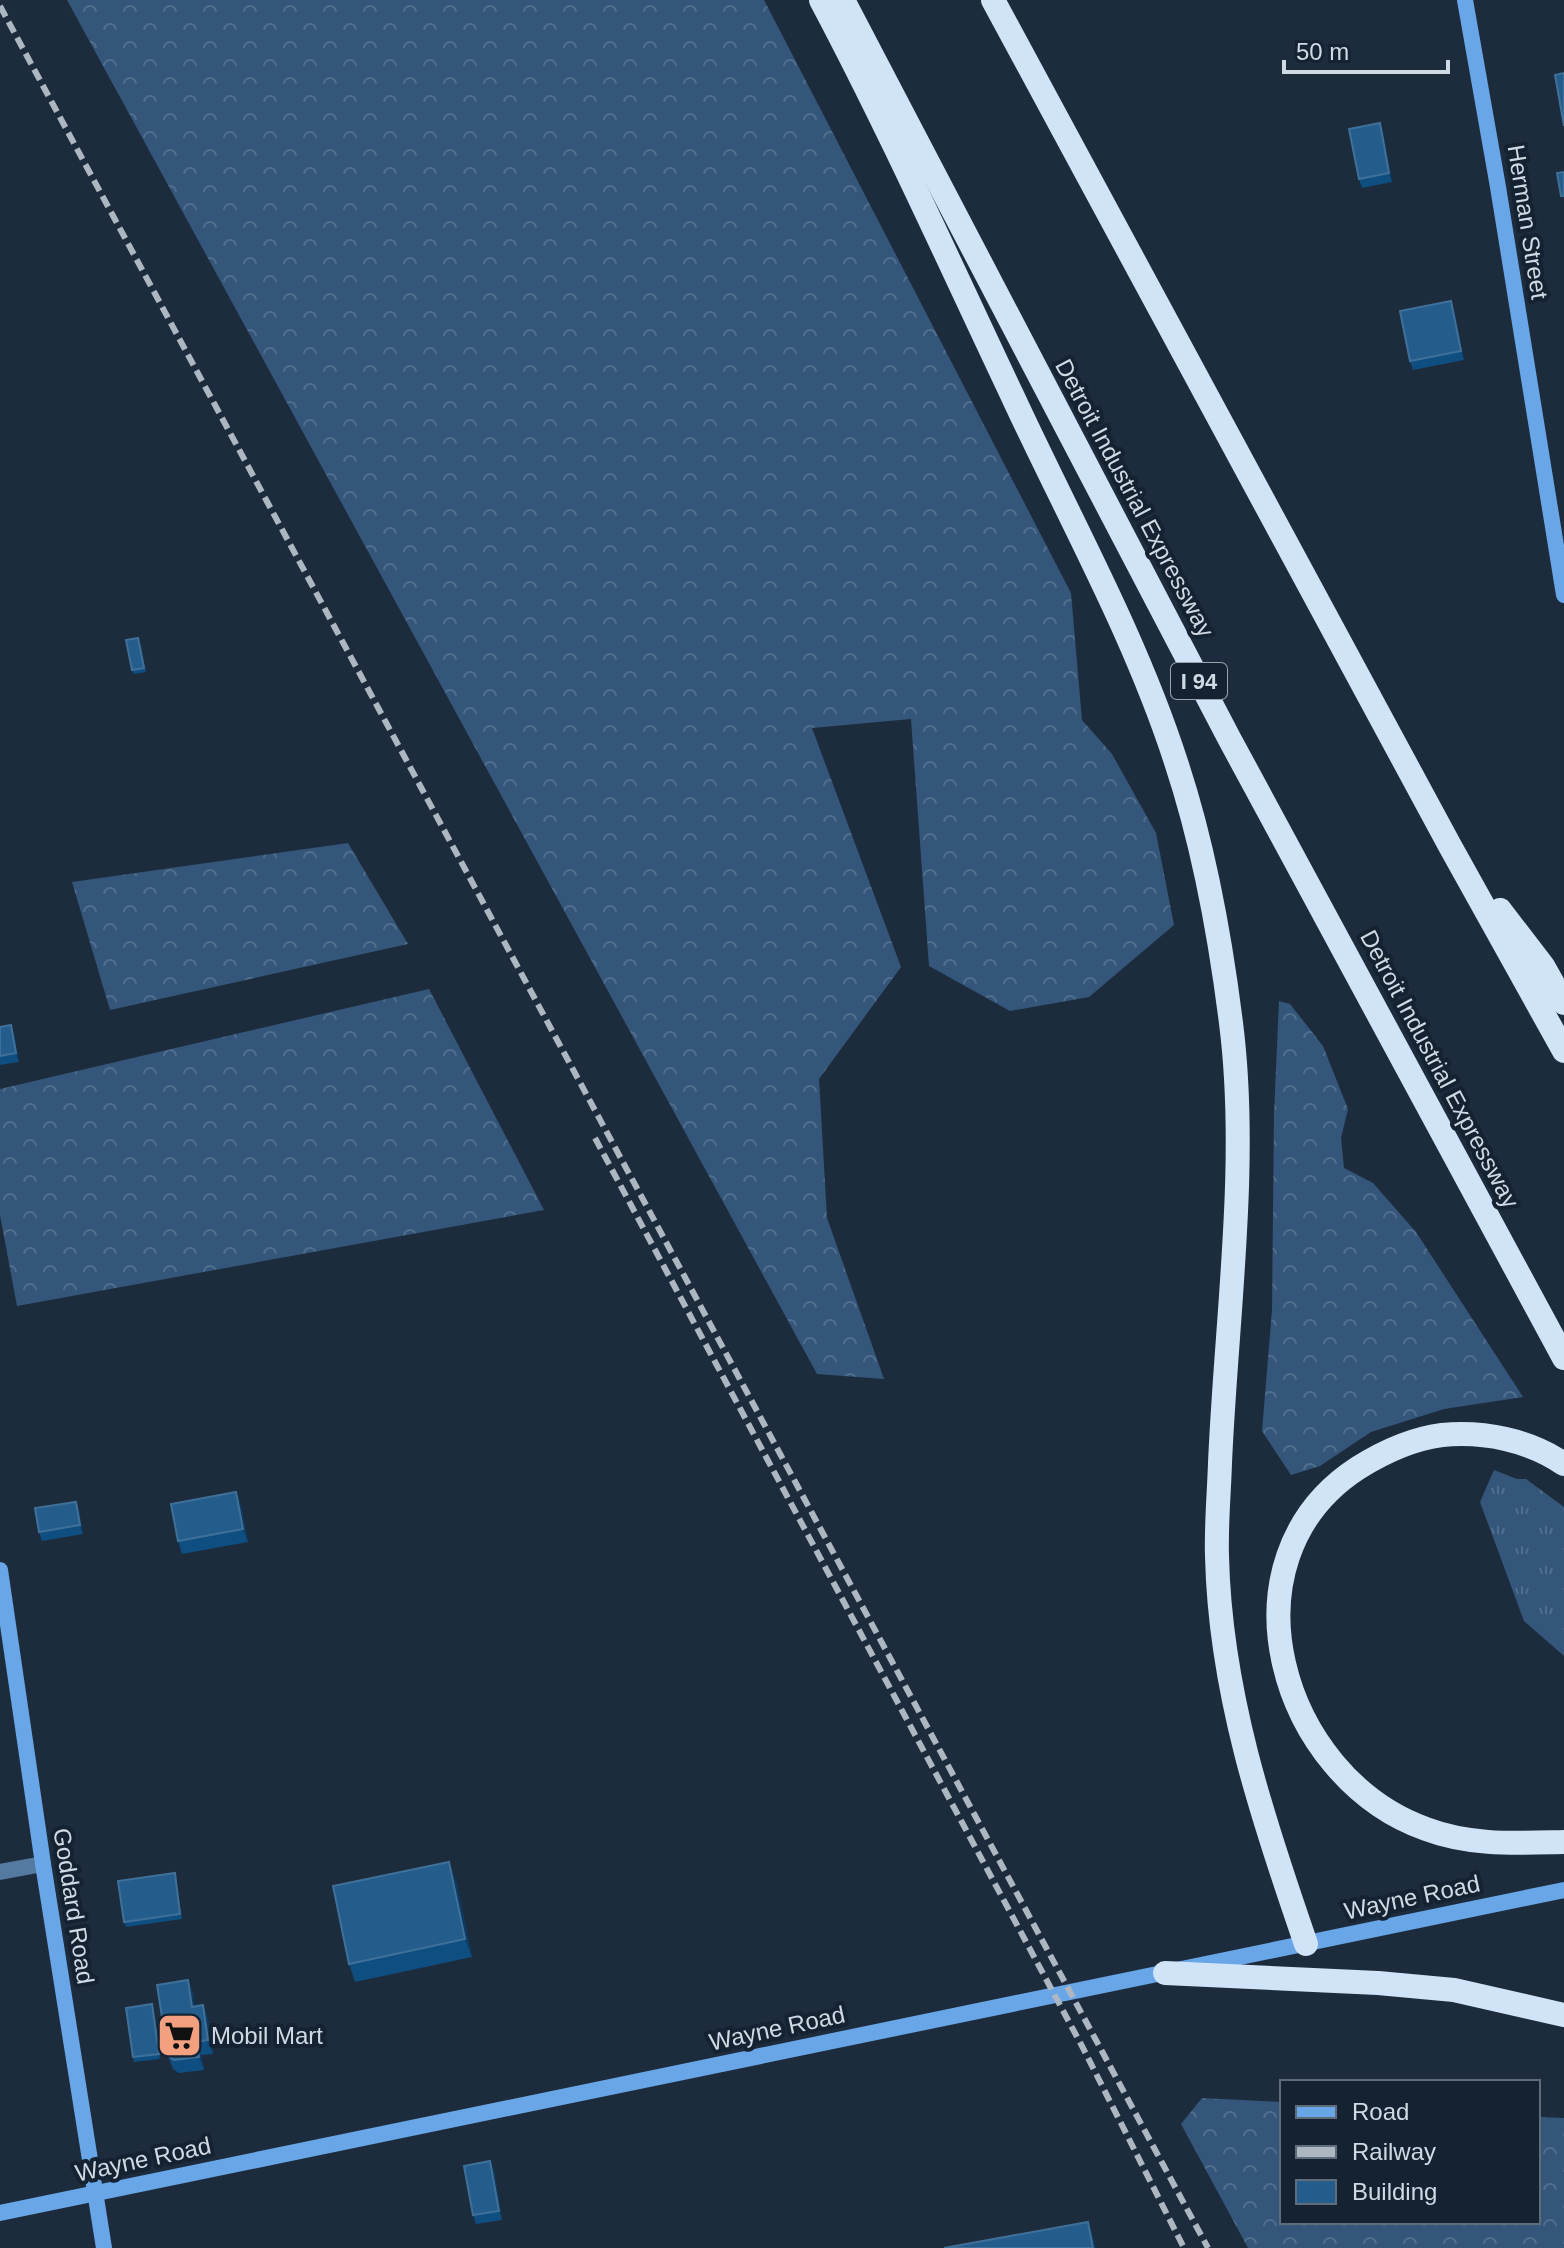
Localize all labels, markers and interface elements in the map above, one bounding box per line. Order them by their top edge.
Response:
scale bar [1284,24,1448,74]
text: 50 m [1296,38,1349,65]
street label: Herman Street [1502,143,1554,302]
street label: Detroit Industrial Expressway [1050,354,1220,642]
road number: I 94 [1171,663,1227,699]
street label: Detroit Industrial Expressway [1355,925,1525,1213]
street label: Goddard Road [48,1826,100,1986]
street label: Wayne Road [1342,1869,1482,1925]
street label: Wayne Road [707,2000,847,2056]
supermarket icon: Mobil Mart [156,2011,204,2059]
place label: Mobil Mart [211,2022,323,2049]
legend [1280,2080,1540,2224]
text: Road [1352,2098,1409,2125]
street label: Wayne Road [73,2131,213,2187]
text: Railway [1352,2138,1436,2165]
text: Building [1352,2178,1437,2205]

